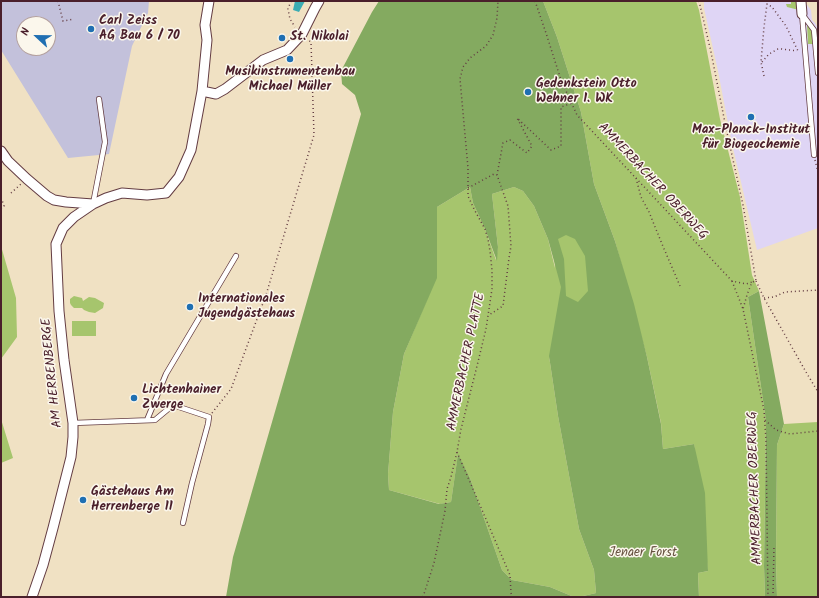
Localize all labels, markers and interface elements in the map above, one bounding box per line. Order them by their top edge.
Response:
place label: Carl Zeiss AG Bau 6 / 70 [99,14,180,45]
north arrow [16,16,56,56]
marker: Carl Zeiss AG Bau 6 / 70 [86,24,96,34]
text: N [16,25,35,38]
place label: St. Nikolai [290,30,349,46]
marker: St. Nikolai [277,33,287,43]
marker: Musikinstrumentenbau Michael Müller [285,54,295,64]
place label: Musikinstrumentenbau Michael Müller [225,65,355,96]
place label: Gedenkstein Otto Wehner 1. WK [536,77,637,108]
marker: Gedenkstein Otto Wehner 1. WK [523,87,533,97]
marker: Max-Planck-Institut für Biogeochemie [746,112,756,122]
street label: AMMERBACHER OBERWEG [594,120,710,244]
place label: Max-Planck-Institut für Biogeochemie [692,123,810,154]
place label: Internationales Jugendgästehaus [198,292,295,323]
street label: AMMERBACHER PLATTE [445,292,489,432]
marker: Internationales Jugendgästehaus [185,302,195,312]
street label: AM HERRENBERGE [39,317,67,429]
place label: Lichtenhainer Zwerge [142,383,221,414]
marker: Lichtenhainer Zwerge [129,393,139,403]
street label: AMMERBACHER OBERWEG [746,411,766,565]
place label: Gästehaus Am Herrenberge 11 [91,485,174,516]
marker: Gästehaus Am Herrenberge 11 [78,495,88,505]
park label: Jenaer Forst [609,546,677,562]

